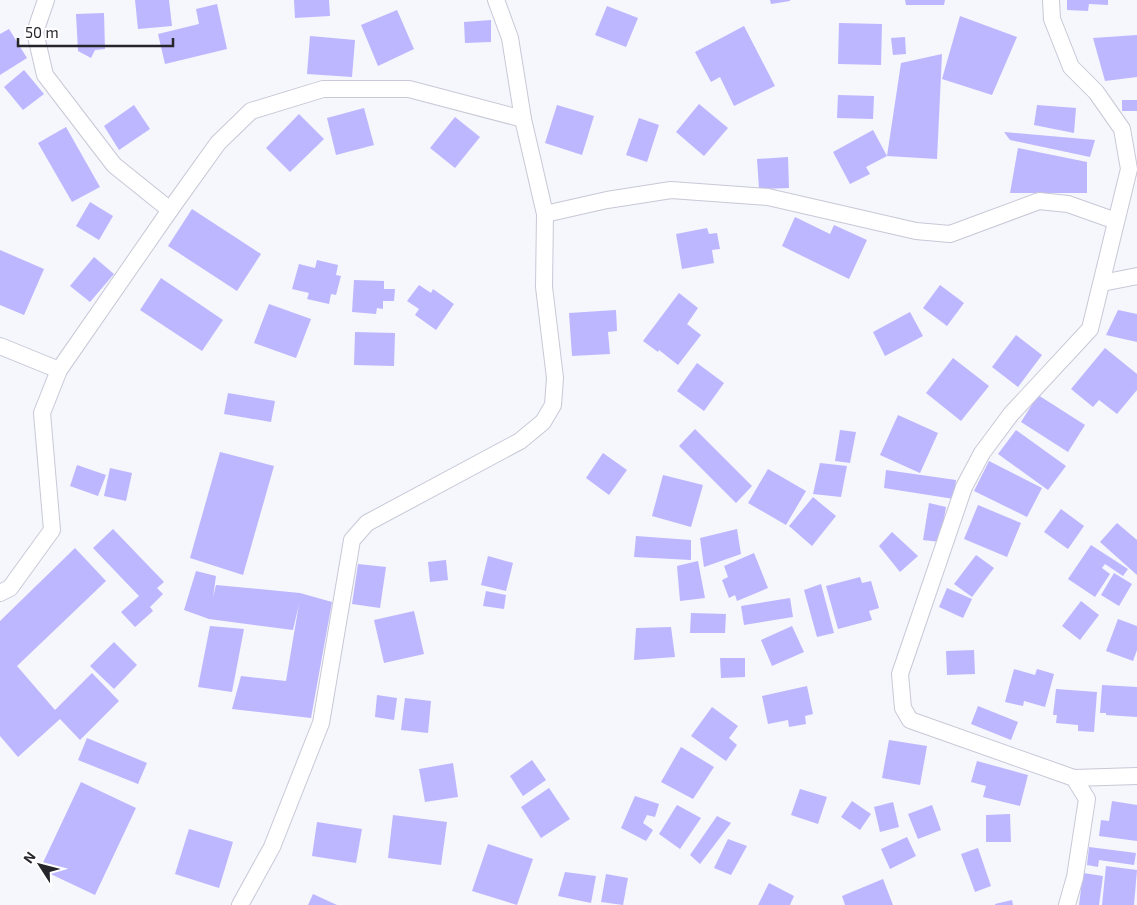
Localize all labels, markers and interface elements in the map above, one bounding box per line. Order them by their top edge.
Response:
scale bar [18,15,172,47]
text: 50 m [25,23,59,41]
north arrow [15,840,65,890]
text: N [19,848,39,866]

